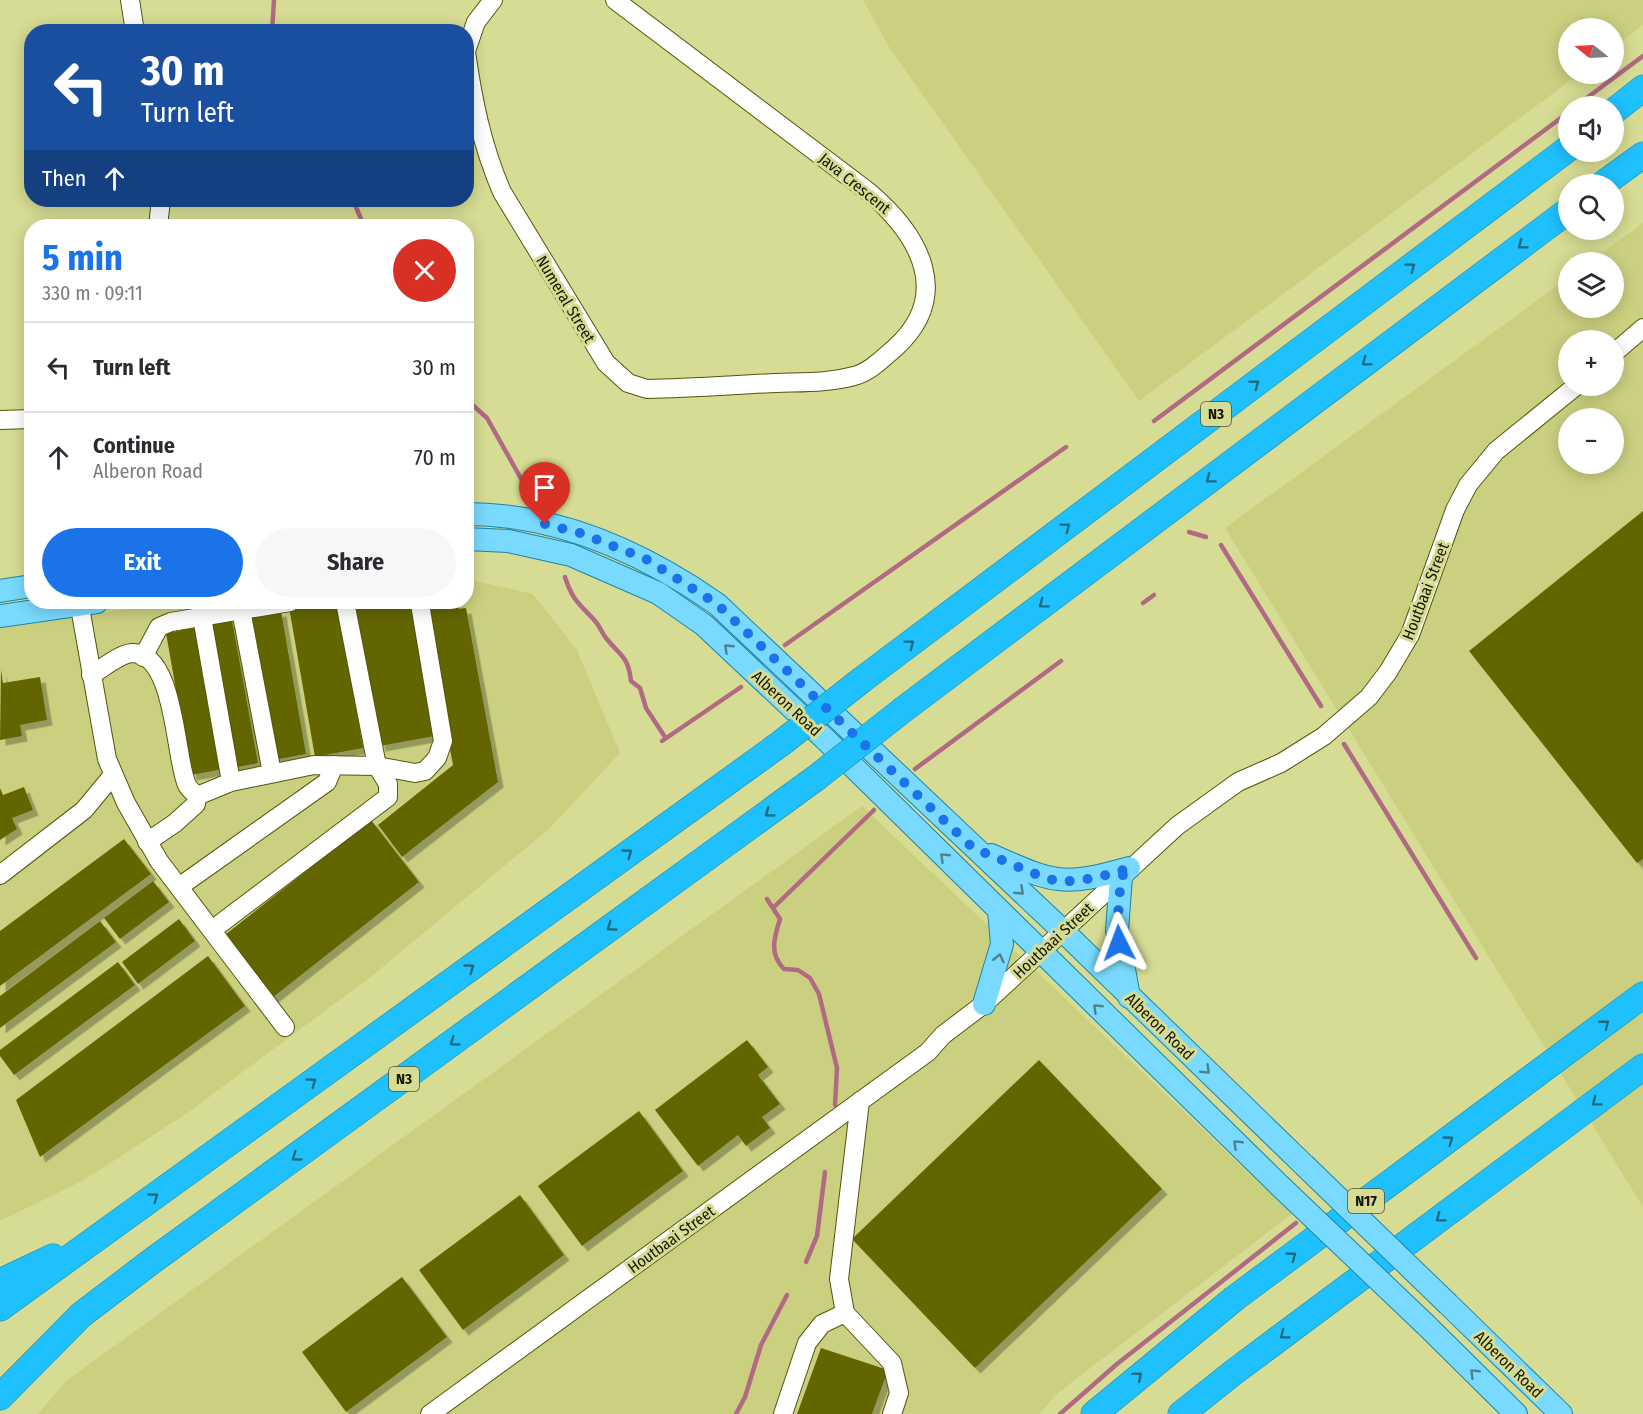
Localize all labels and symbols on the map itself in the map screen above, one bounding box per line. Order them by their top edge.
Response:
north arrow [1558,18,1624,84]
street label: Java Crescent [815,149,895,218]
one-way arrow [1518,238,1529,249]
street label: Numeral Street [532,252,599,347]
one-way arrow [1404,263,1415,274]
one-way arrow [1362,355,1373,366]
one-way arrow [1249,381,1260,392]
road number: N3 [1201,402,1231,426]
pin [519,462,570,524]
one-way arrow [1206,472,1217,483]
one-way arrow [1059,523,1070,534]
street label: Houtbaai Street [1398,539,1453,643]
one-way arrow [1039,597,1050,608]
one-way arrow [903,640,914,651]
one-way arrow [725,644,735,655]
street label: Alberon Road [748,666,825,740]
one-way arrow [765,805,776,816]
one-way arrow [621,849,632,860]
one-way arrow [940,853,951,864]
one-way arrow [1014,884,1024,895]
street label: Houtbaai Street [1009,898,1098,982]
position arrow [1087,911,1151,975]
one-way arrow [607,920,618,931]
one-way arrow [992,953,1005,963]
one-way arrow [464,964,475,975]
street label: Alberon Road [1121,989,1198,1064]
one-way arrow [1094,1005,1105,1016]
one-way arrow [1598,1020,1609,1031]
one-way arrow [449,1035,460,1046]
one-way arrow [1198,1063,1209,1074]
road number: N3 [389,1067,419,1091]
one-way arrow [306,1078,317,1089]
one-way arrow [1592,1095,1603,1106]
one-way arrow [1442,1136,1453,1147]
one-way arrow [1234,1140,1244,1151]
one-way arrow [292,1150,303,1161]
road number: N17 [1348,1189,1384,1213]
one-way arrow [148,1193,159,1204]
street label: Houtbaai Street [624,1201,719,1277]
one-way arrow [1435,1211,1446,1222]
one-way arrow [1285,1253,1296,1264]
street label: Alberon Road [1470,1327,1547,1402]
one-way arrow [1279,1328,1290,1339]
one-way arrow [1471,1370,1482,1381]
one-way arrow [1131,1372,1142,1383]

